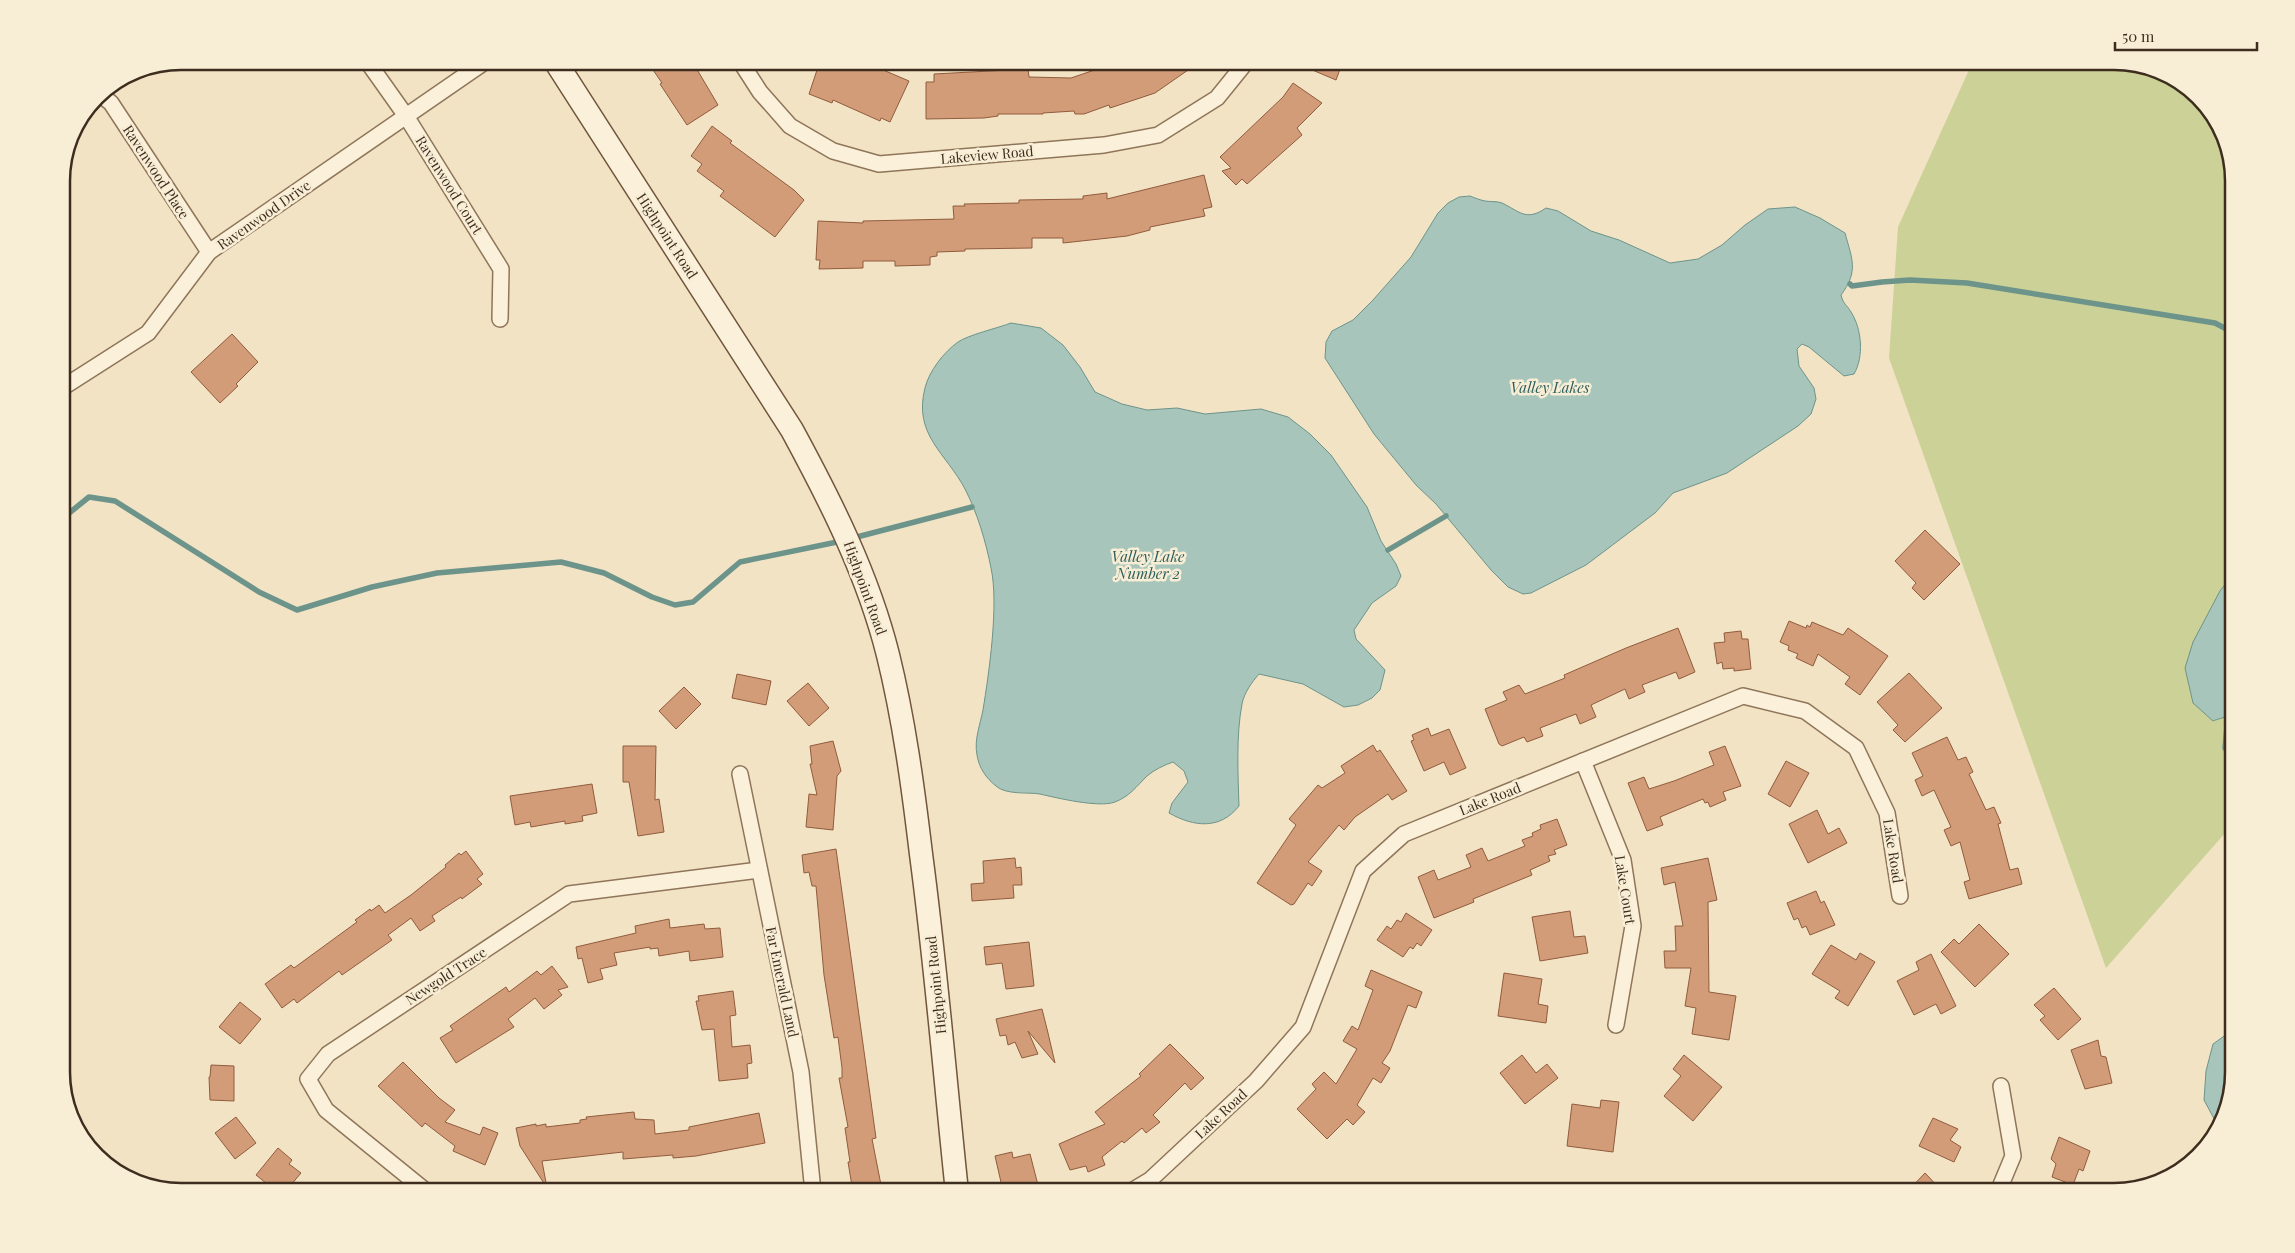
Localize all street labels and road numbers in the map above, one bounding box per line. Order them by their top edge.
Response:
street label: Ravenwood Place [119,121,194,222]
street label: Ravenwood Court [412,132,488,238]
street label: Lakeview Road [940,141,1034,168]
street label: Ravenwood Drive [213,175,314,254]
street label: Highpoint Road [633,189,702,282]
street label: Highpoint Road [840,538,891,637]
street label: Lake Road [1456,778,1523,820]
street label: Lake Road [1879,817,1908,884]
street label: Lake Court [1611,854,1640,927]
street label: Far Emerald Land [761,925,803,1039]
street label: Highpoint Road [921,935,950,1035]
street label: Newgold Trace [402,942,490,1009]
street label: Lake Road [1190,1085,1251,1143]

